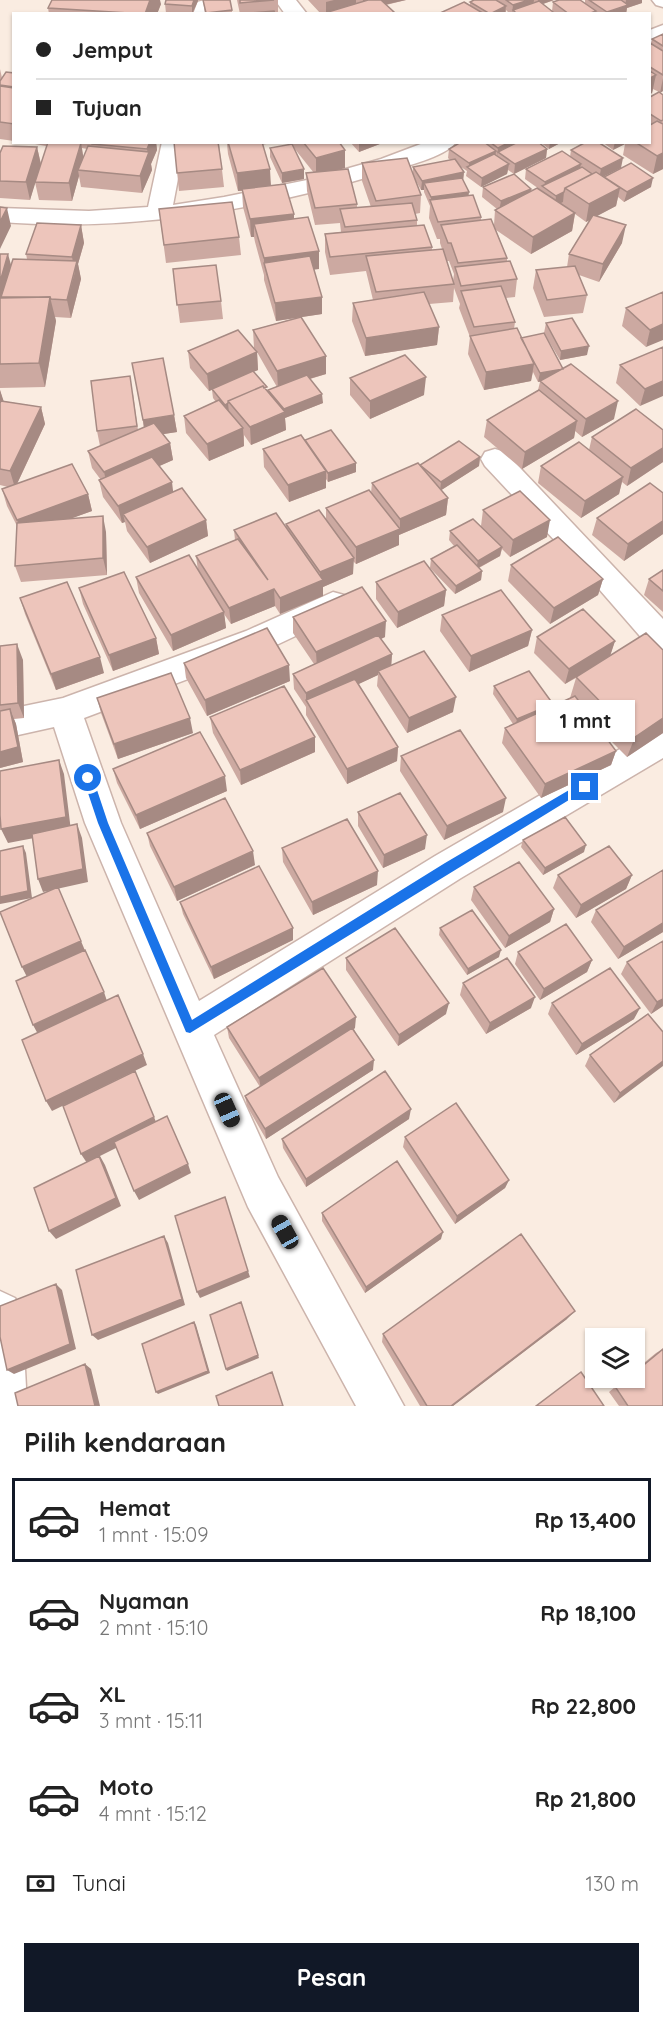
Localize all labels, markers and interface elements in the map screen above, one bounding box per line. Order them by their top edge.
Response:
text: Jemput [72,36,153,64]
text: Tujuan [72,94,142,122]
callout: 1 mnt [536,700,634,742]
text: 1 mnt [560,708,611,733]
route start [74,764,101,791]
route end [571,773,598,800]
car [211,1090,243,1130]
car [268,1212,302,1252]
map controls [585,1328,645,1388]
button: layers [585,1328,645,1388]
text: Pilih kendaraan [24,1425,226,1459]
icon: car [27,1493,81,1547]
text: Hemat [99,1494,171,1522]
text: Rp 13,400 [535,1506,636,1534]
text: 1 mnt · 15:09 [99,1522,208,1547]
icon: car [27,1586,81,1640]
text: Nyaman [99,1587,189,1615]
text: Rp 18,100 [540,1599,636,1627]
text: 2 mnt · 15:10 [99,1615,208,1640]
icon: car [27,1679,81,1733]
text: XL [99,1680,126,1708]
text: Rp 22,800 [531,1692,636,1720]
text: 3 mnt · 15:11 [99,1708,203,1733]
icon: car [27,1772,81,1826]
text: Moto [99,1773,153,1801]
text: Rp 21,800 [535,1785,636,1813]
text: 4 mnt · 15:12 [99,1801,207,1826]
icon: cash [24,1867,57,1900]
text: Tunai [72,1869,126,1897]
text: 130 m [586,1871,639,1896]
button: Pesan [24,1943,639,2012]

